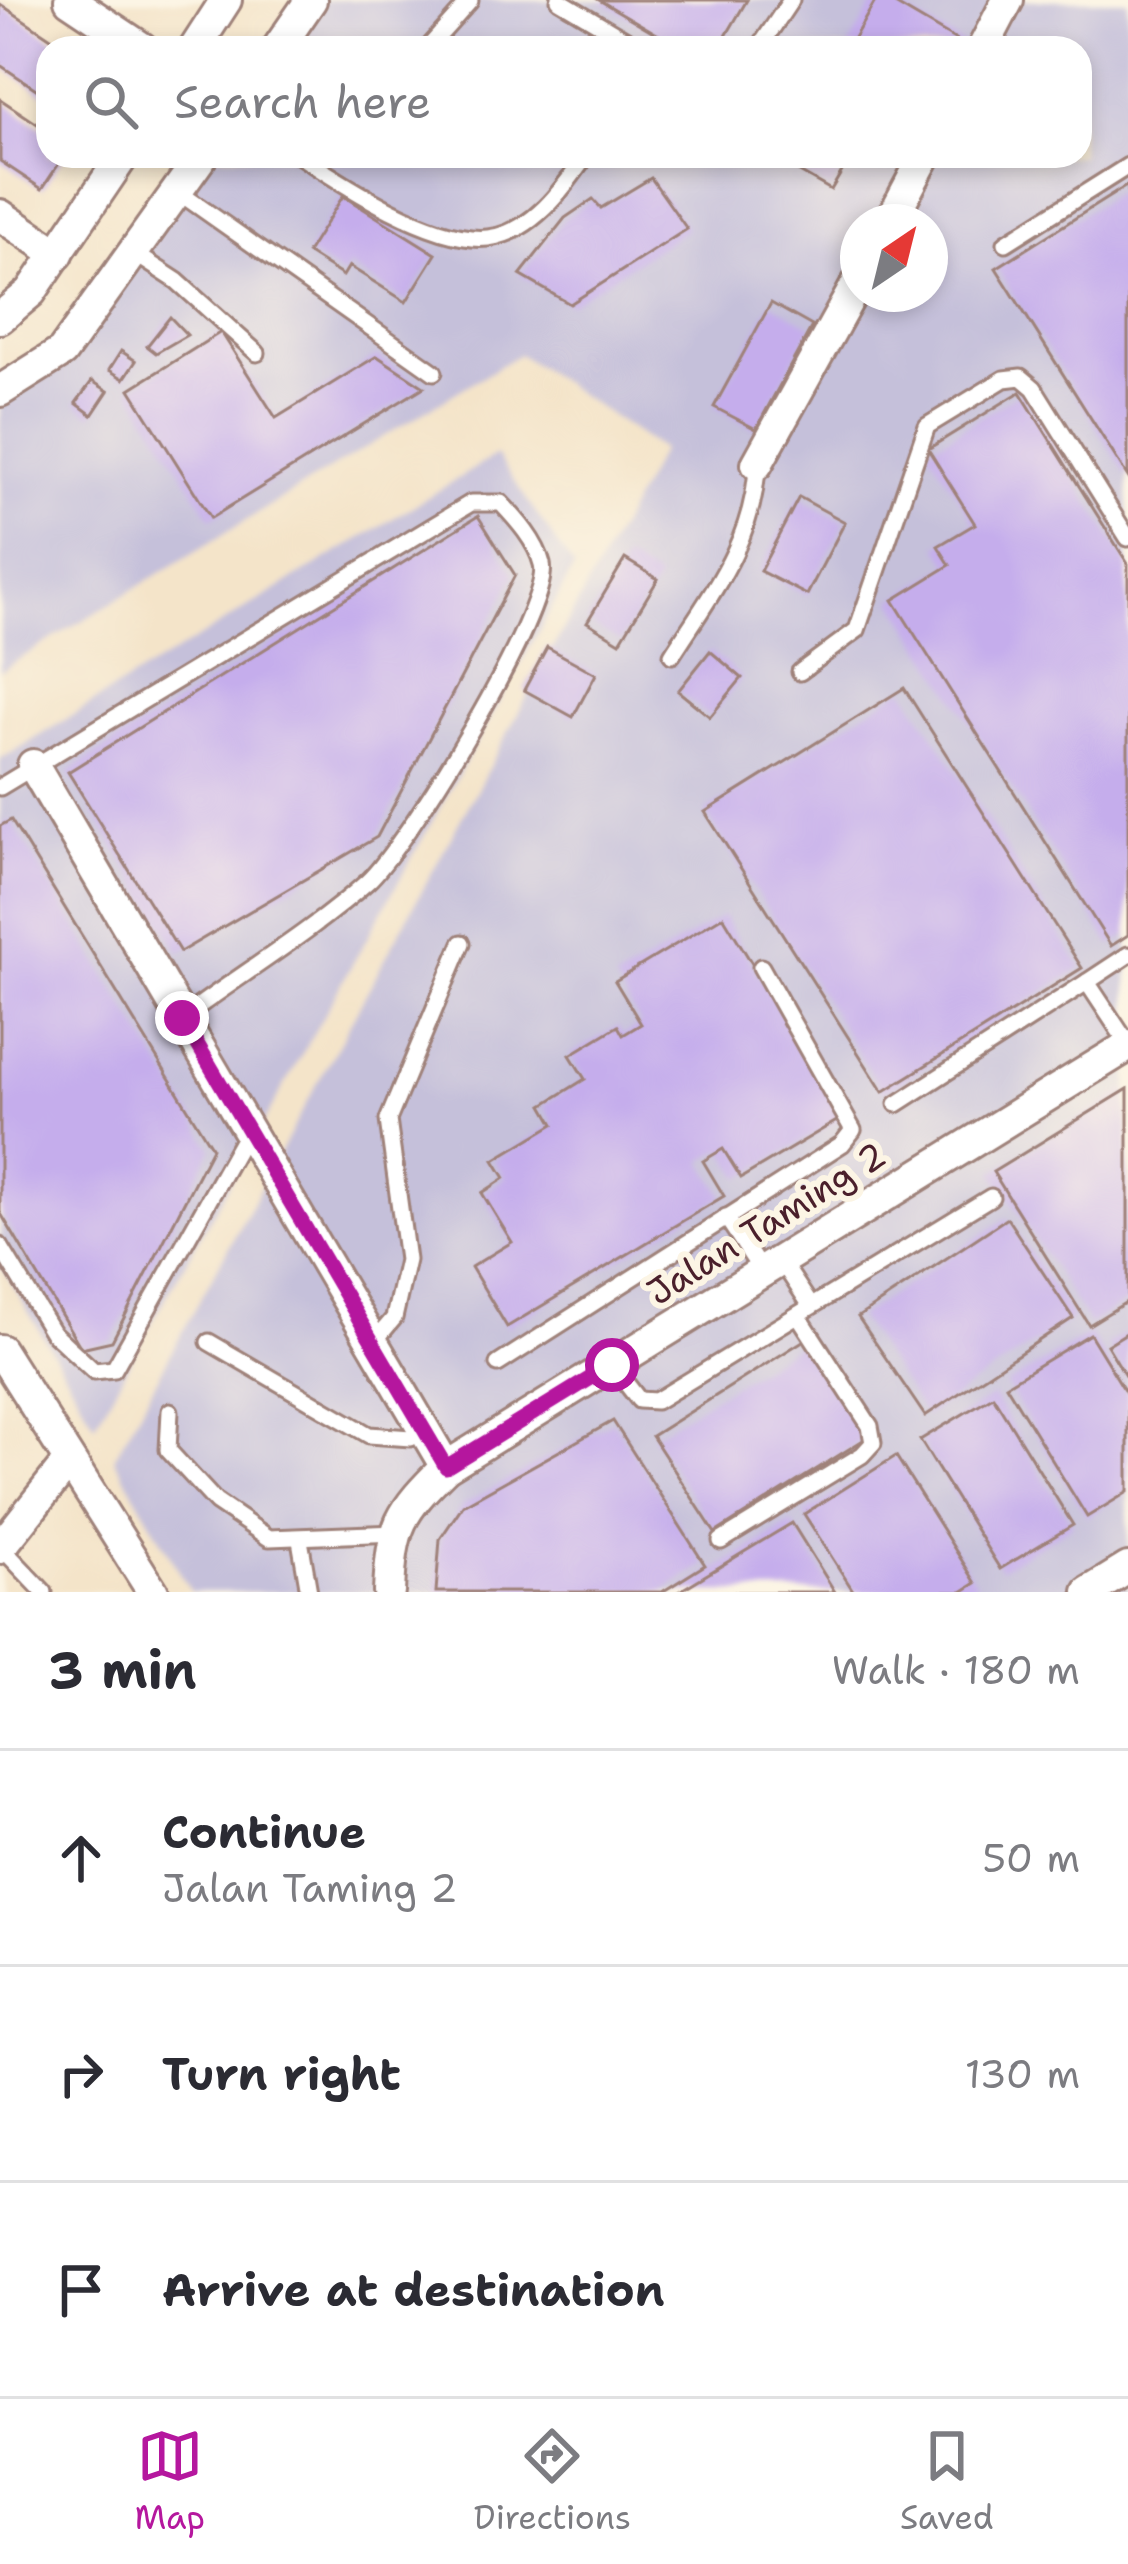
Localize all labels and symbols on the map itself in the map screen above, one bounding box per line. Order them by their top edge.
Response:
north arrow [840,204,948,312]
route end [155,991,209,1045]
street label: Jalan Taming 2 [638,1130,895,1317]
route start [585,1338,639,1392]

